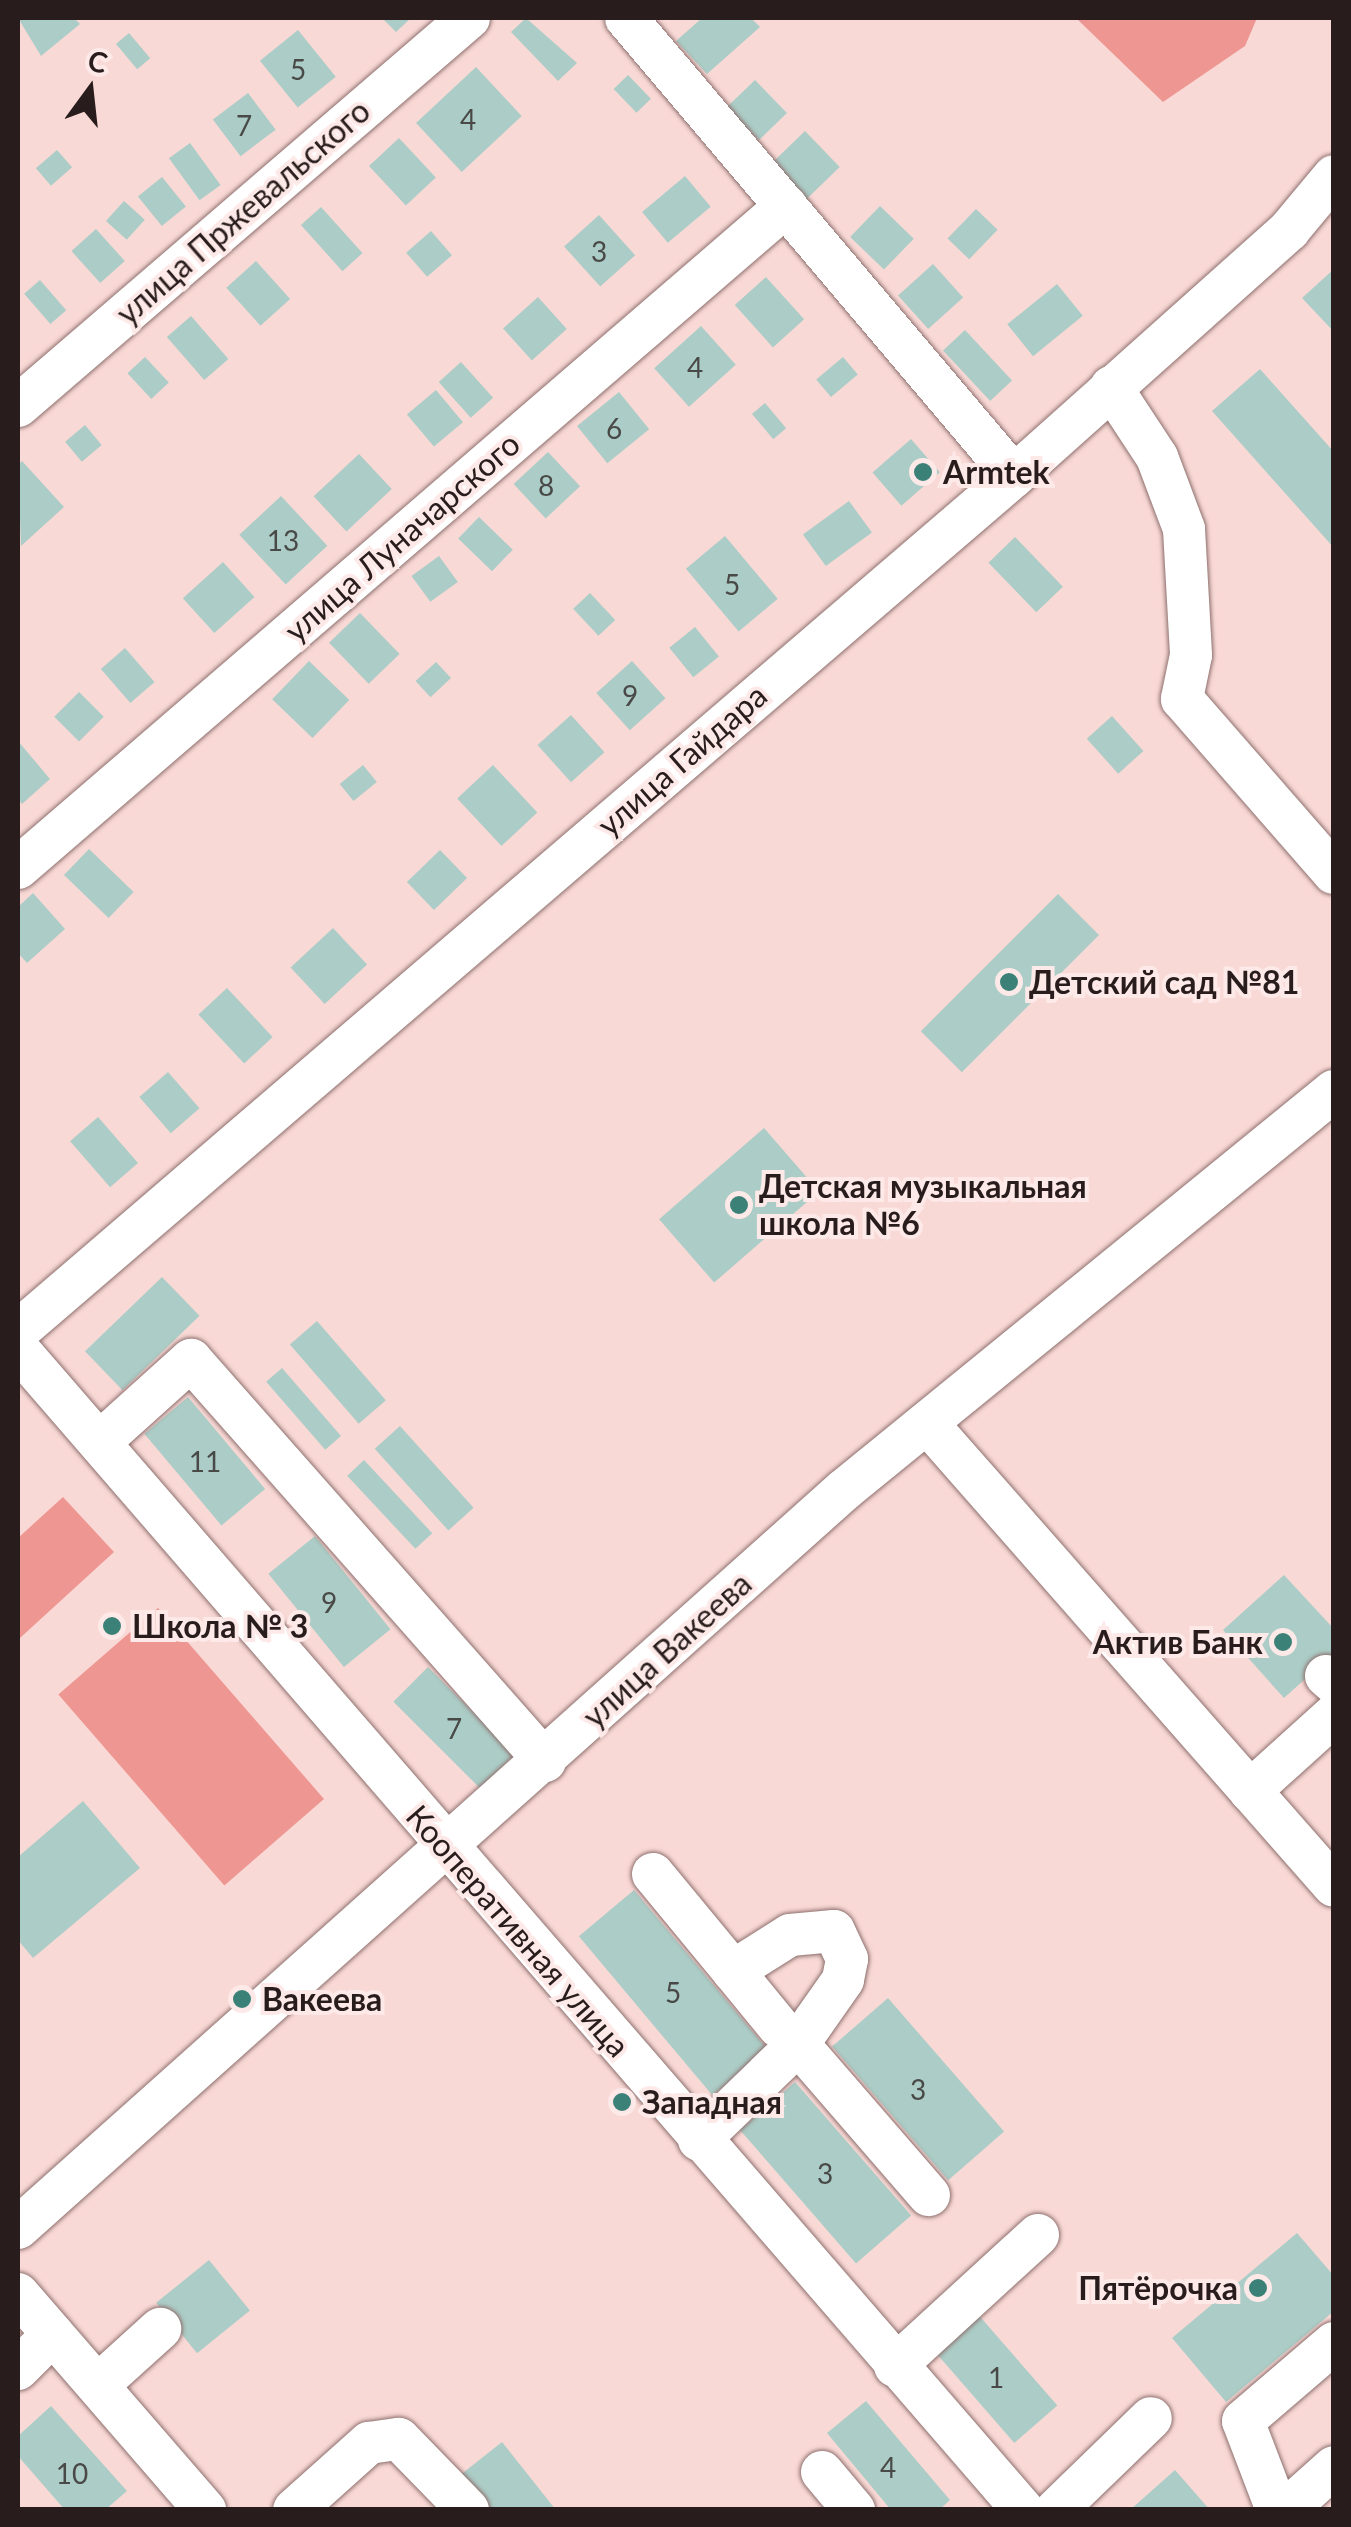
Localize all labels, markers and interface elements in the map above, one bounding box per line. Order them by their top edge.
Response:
north arrow [40,40,140,140]
text: С [84,42,111,80]
house number: 5 [290,52,306,86]
street label: улица Пржевальского [108,91,378,333]
house number: 4 [460,102,476,136]
house number: 7 [236,108,252,142]
house number: 3 [591,234,607,268]
house number: 4 [687,350,703,384]
house number: 6 [606,411,622,445]
street label: улица Луначарского [277,424,527,650]
place label: Armtek [943,453,1050,491]
marker: Armtek [912,461,934,483]
house number: 8 [538,468,554,502]
house number: 13 [267,523,299,557]
house number: 5 [724,567,740,601]
street label: улица Гайдара [589,676,775,844]
house number: 9 [622,678,638,712]
place label: Детский сад №81 [1029,963,1299,1001]
marker: Детский сад №81 [998,971,1020,993]
place label: Детская музыкальная школа №6 [759,1168,1087,1243]
marker: Детская музыкальная школа №6 [728,1194,750,1216]
house number: 11 [189,1444,221,1478]
street label: улица Вакеева [575,1564,759,1736]
house number: 9 [321,1585,337,1619]
place label: Школа № 3 [132,1607,308,1645]
marker: Школа № 3 [101,1615,123,1637]
place label: Актив Банк [1093,1623,1263,1661]
marker: Актив Банк [1272,1631,1294,1653]
house number: 7 [446,1711,462,1745]
street label: Кооперативная улица [398,1797,638,2065]
house number: 5 [665,1975,681,2009]
place label: Вакеева [262,1980,382,2018]
marker: Вакеева [231,1988,253,2010]
house number: 3 [910,2072,926,2106]
place label: Западная [642,2083,782,2121]
marker: Западная [611,2091,633,2113]
house number: 3 [817,2156,833,2190]
place label: Пятёрочка [1078,2269,1238,2307]
marker: Пятёрочка [1247,2277,1269,2299]
house number: 1 [988,2360,1004,2394]
house number: 4 [880,2450,896,2484]
house number: 10 [56,2456,88,2490]

